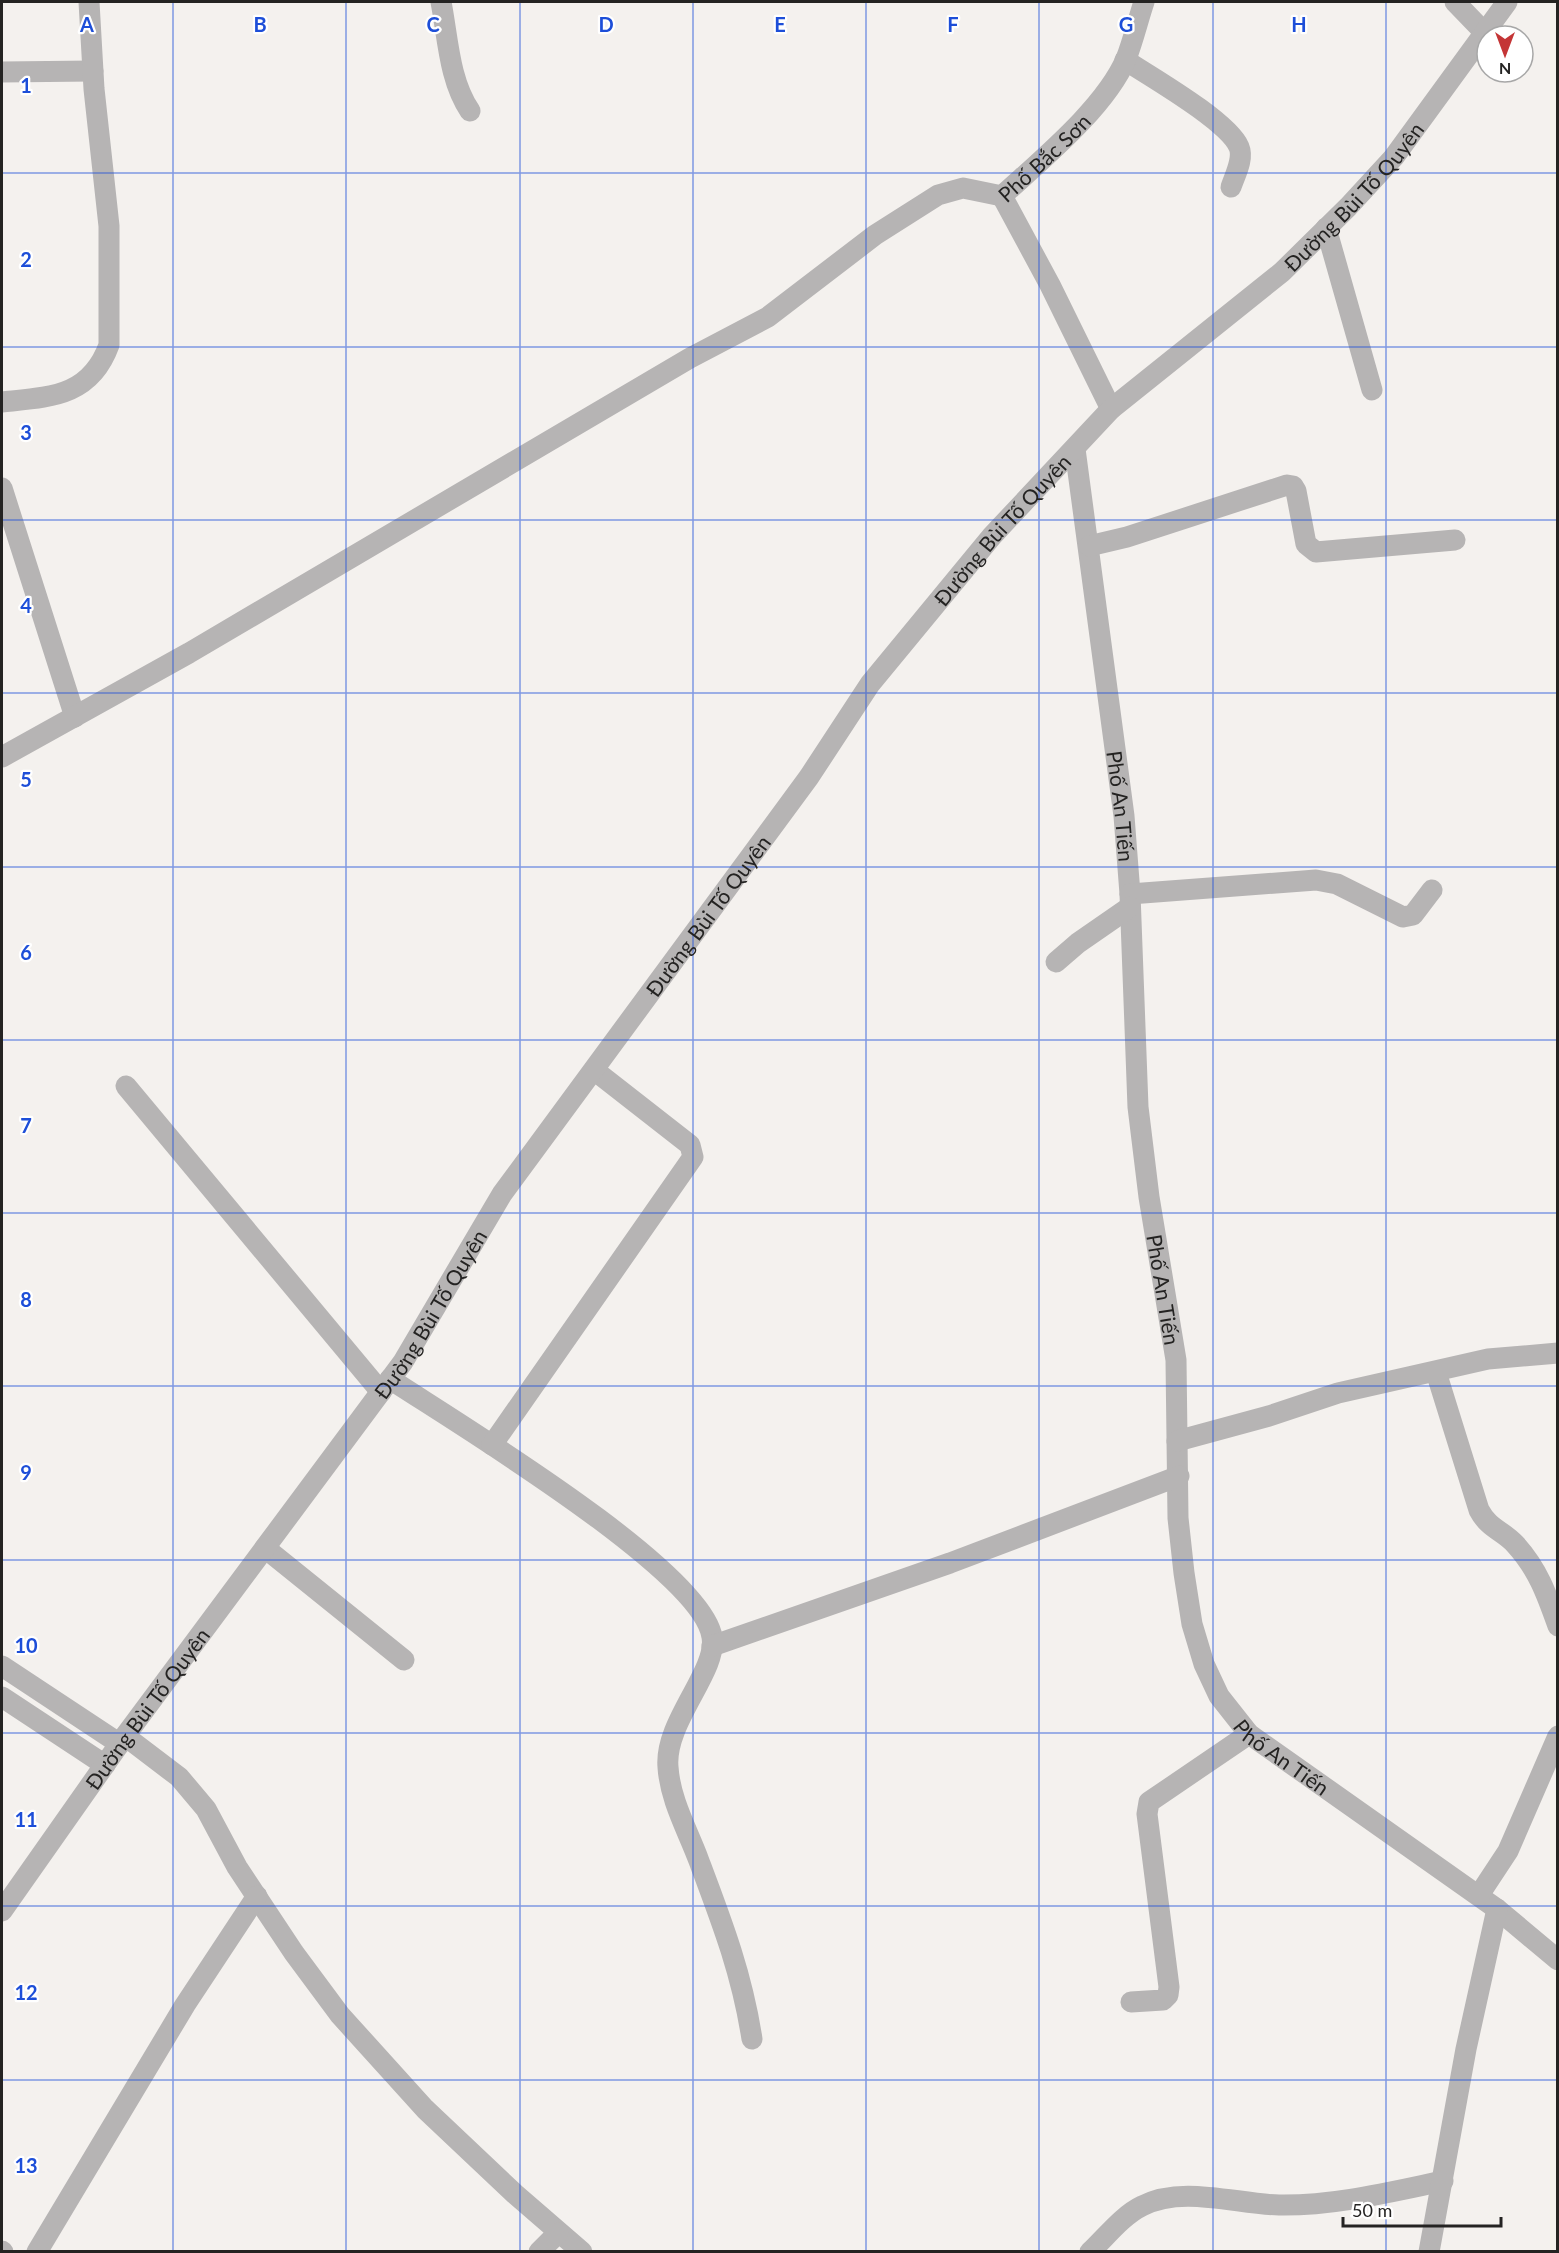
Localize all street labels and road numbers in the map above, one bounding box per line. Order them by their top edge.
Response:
street label: Phố Bắc Sơn [992,108,1095,206]
street label: Đường Bùi Tố Quyên [1278,117,1428,276]
street label: Đường Bùi Tố Quyên [928,448,1075,610]
street label: Phố An Tiến [1103,749,1140,862]
street label: Đường Bùi Tố Quyên [640,830,775,1001]
street label: Đường Bùi Tố Quyên [368,1225,491,1403]
street label: Phố An Tiến [1143,1232,1186,1347]
street label: Đường Bùi Tố Quyên [79,1623,214,1794]
street label: Phố An Tiến [1229,1714,1335,1799]

